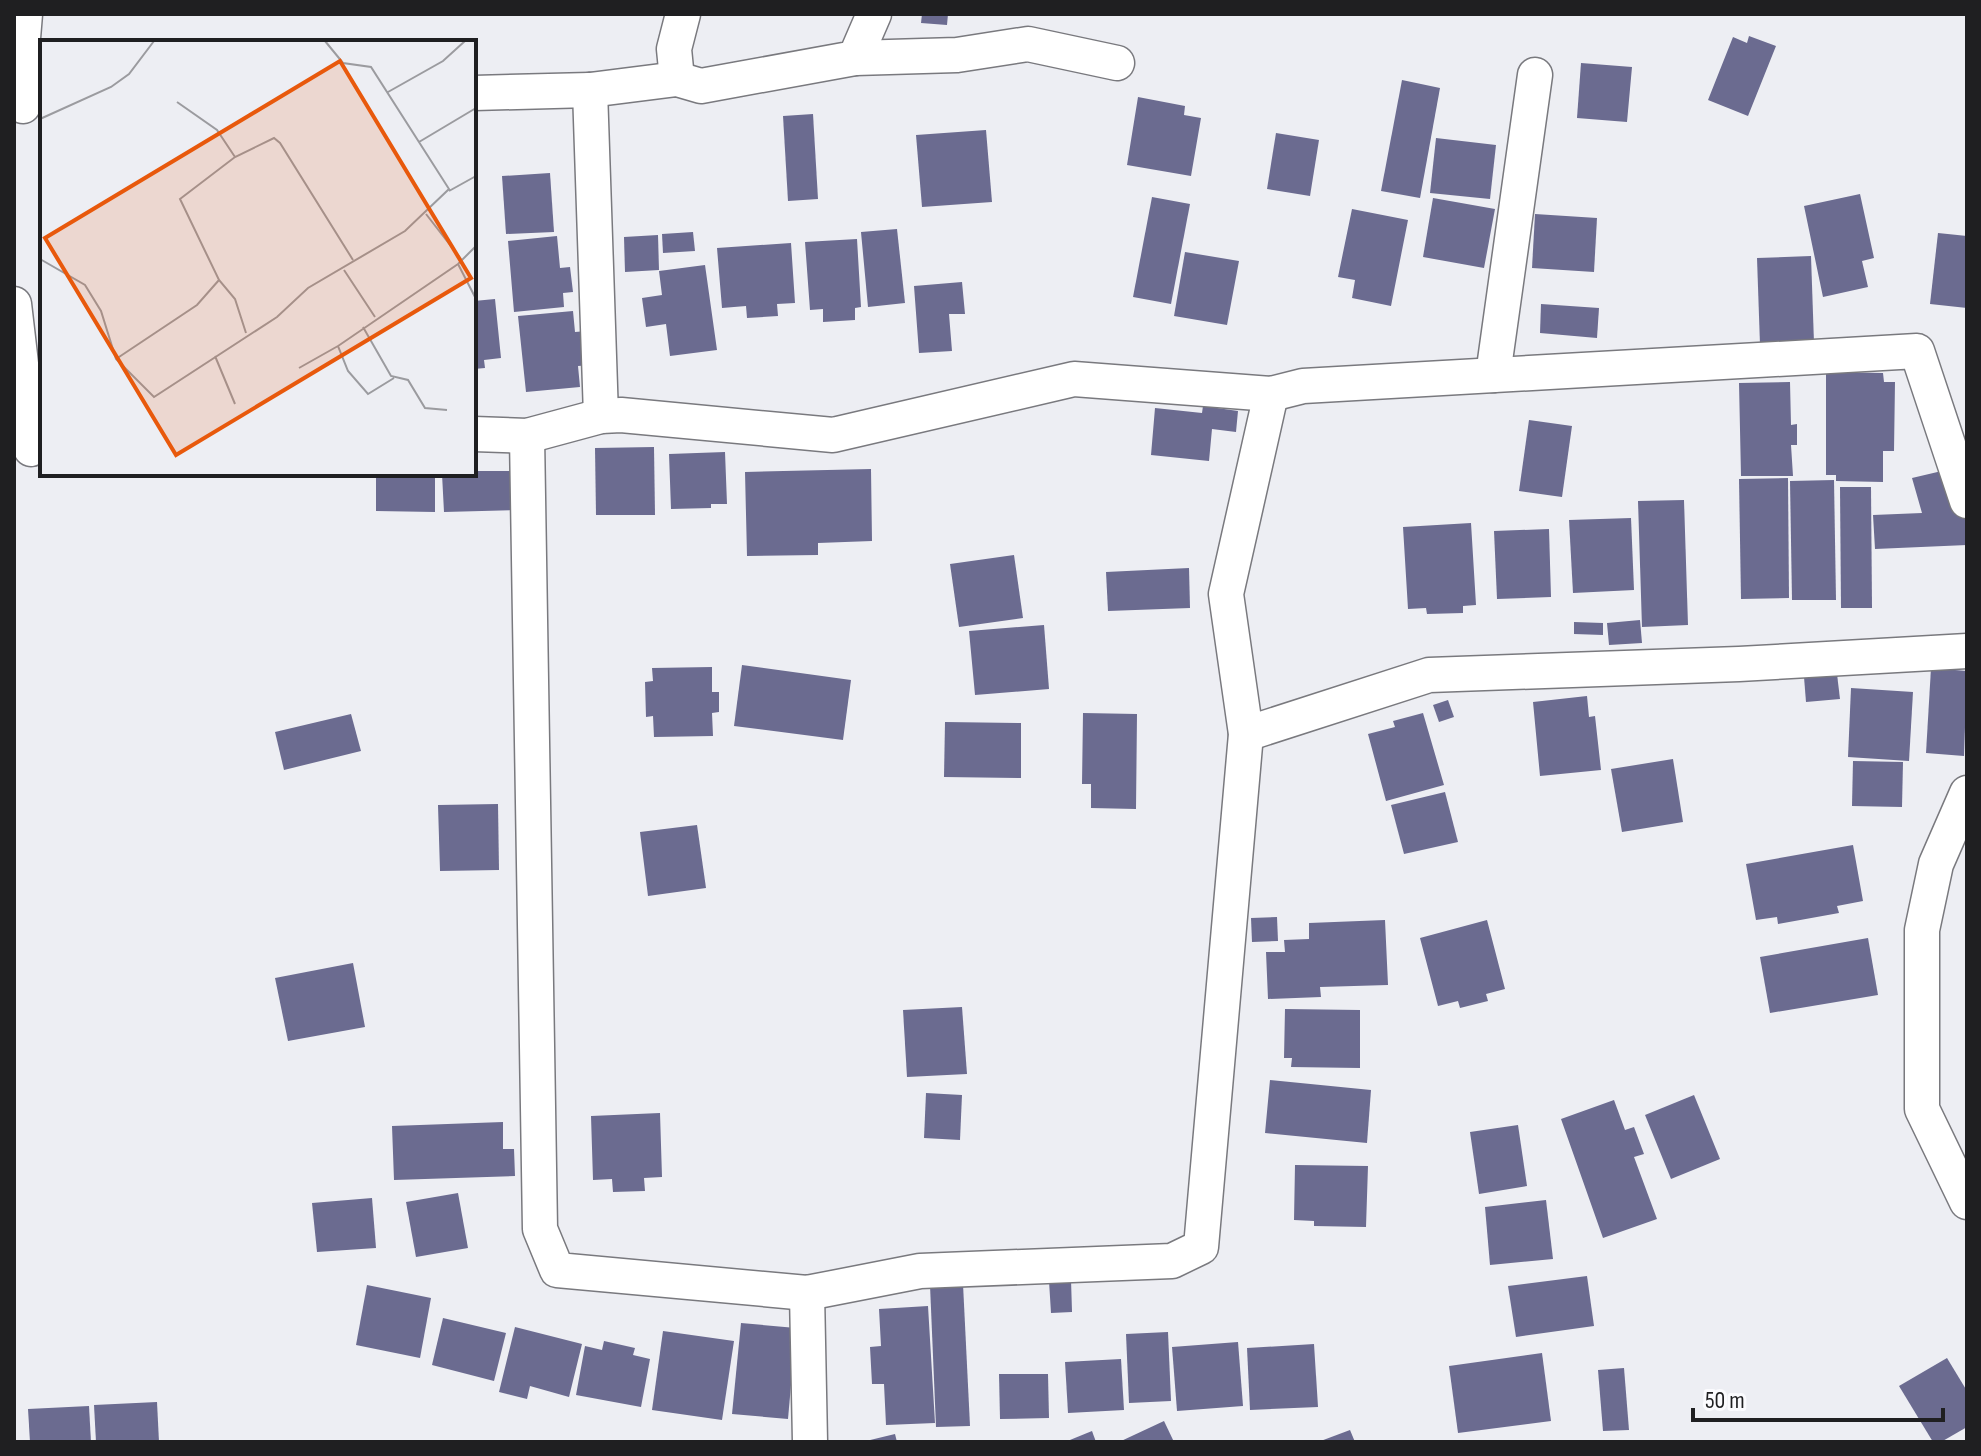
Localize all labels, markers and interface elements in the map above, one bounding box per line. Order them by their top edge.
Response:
inset map [40,40,476,476]
scale bar [1693,1372,1943,1422]
text: 50 m [1705,1386,1745,1415]

